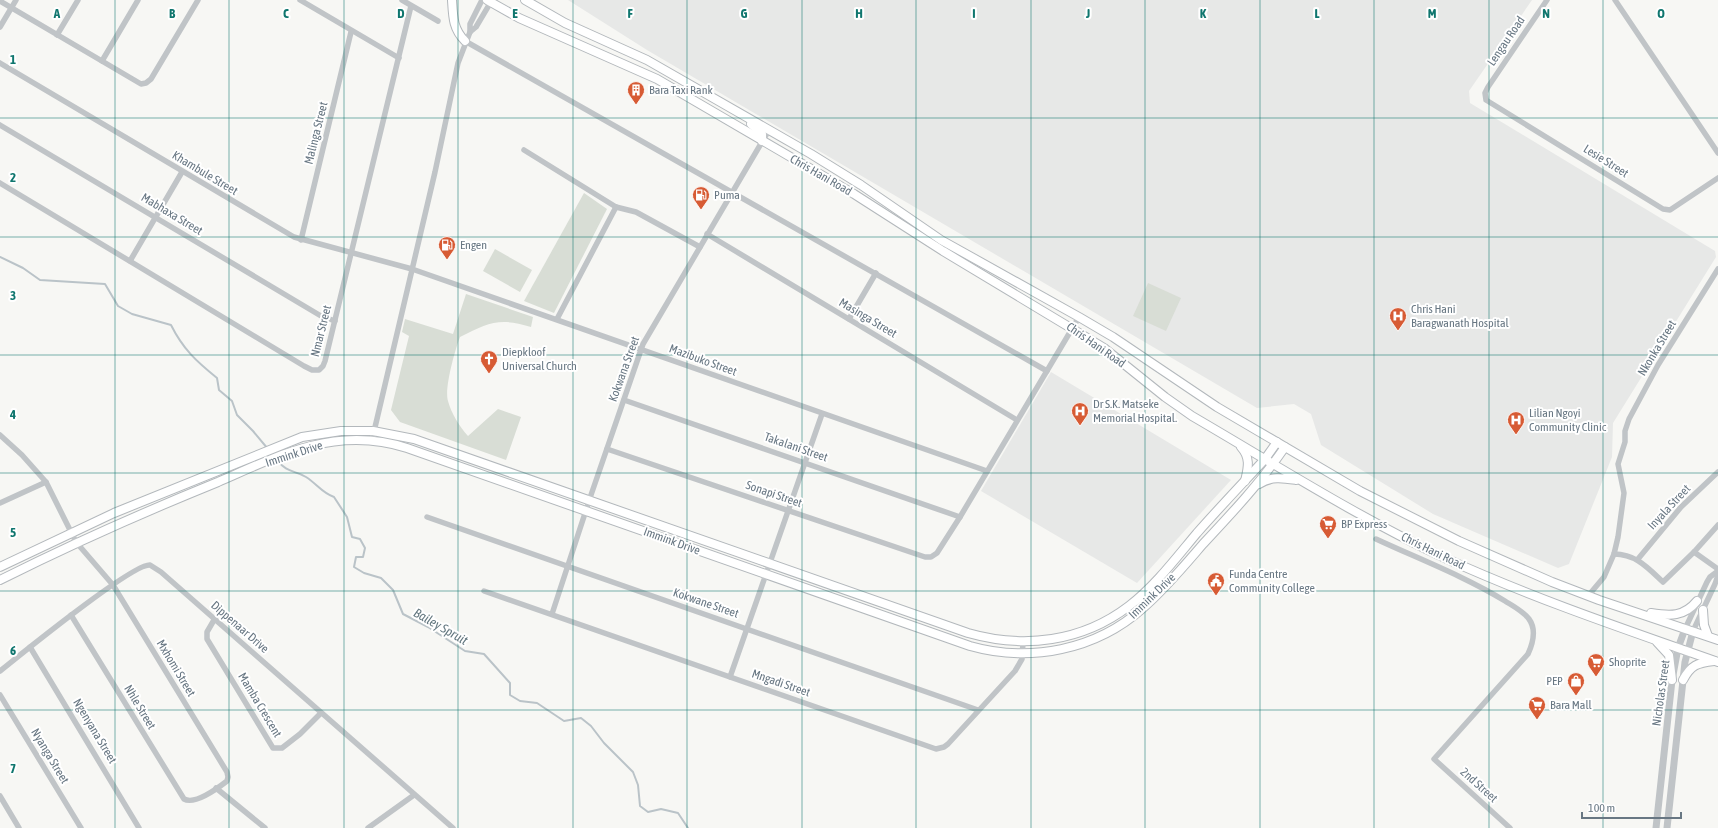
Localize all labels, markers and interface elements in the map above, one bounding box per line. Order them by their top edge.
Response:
text: A [53,6,61,21]
text: B [169,6,176,21]
text: C [283,6,289,21]
text: D [397,6,405,21]
text: E [512,6,518,21]
text: F [627,6,633,21]
text: G [741,6,748,21]
text: H [855,6,863,21]
text: I [972,6,976,21]
text: J [1085,6,1090,21]
text: K [1200,6,1207,21]
text: L [1314,6,1320,21]
text: M [1428,6,1437,21]
text: N [1542,6,1550,21]
text: O [1657,6,1665,21]
street label: Lengau Road [1484,14,1528,68]
text: 1 [10,52,16,67]
building icon: Bara Taxi Rank [626,80,646,105]
place label: Bara Taxi Rank [649,83,713,97]
street label: Malinga Street [301,100,331,166]
street label: Lesie Street [1581,142,1632,181]
street label: Khambule Street [170,148,241,198]
street label: Chris Hani Road [788,152,854,198]
text: 2 [10,170,16,185]
fuel station icon: Puma [691,185,711,210]
place label: Puma [714,188,740,202]
street label: Mabhaxa Street [139,190,206,238]
fuel station icon: Engen [437,235,457,260]
place label: Engen [460,238,487,252]
text: 3 [10,288,16,303]
street label: Masinga Street [837,295,900,341]
place label: Chris Hani Baragwanath Hospital [1411,302,1510,330]
street label: Nmar Street [308,303,334,358]
hospital icon: Chris Hani Baragwanath Hospital [1388,306,1408,331]
street label: Nkonka Street [1635,317,1679,378]
street label: Chris Hani Road [1064,319,1128,371]
street label: Kokwana Street [606,334,642,404]
street label: Mazibuko Street [667,341,739,379]
place label: Diepkloof Universal Church [502,345,577,373]
church icon: Diepkloof Universal Church [479,349,499,374]
place label: Dr S.K. Matseke Memorial Hospital. [1093,397,1177,425]
hospital icon: Dr S.K. Matseke Memorial Hospital. [1070,401,1090,426]
place label: Lilian Ngoyi Community Clinic [1529,406,1607,434]
text: 4 [9,407,16,422]
hospital icon: Lilian Ngoyi Community Clinic [1506,410,1526,435]
street label: Takalani Street [762,430,830,465]
street label: Immink Drive [264,438,324,470]
street label: Sonapi Street [744,478,804,510]
street label: Inyala Street [1645,481,1694,532]
supermarket icon: BP Express [1318,514,1338,539]
place label: BP Express [1341,517,1387,531]
street label: Immink Drive [642,524,702,558]
text: 5 [10,525,16,540]
street label: Chris Hani Road [1399,530,1467,572]
place label: Funda Centre Community College [1229,567,1315,595]
street label: Immink Drive [1126,570,1178,622]
public building icon: Funda Centre Community College [1206,571,1226,596]
street label: Kokwane Street [671,585,741,621]
street label: Dippenaar Drive [208,598,272,656]
water label: Bailey Spruit [411,605,471,648]
street label: Mxhomi Street [154,637,199,699]
text: 6 [10,643,16,658]
supermarket icon: Shoprite [1586,652,1606,677]
place label: Shoprite [1609,655,1646,669]
street label: Nicholas Street [1649,658,1673,727]
street label: Mngadi Street [750,666,813,700]
street label: Mamba Crescent [235,670,285,740]
shop icon: PEP [1566,671,1586,696]
place label: PEP [1546,674,1563,688]
street label: Nhle Street [121,682,159,732]
supermarket icon: Bara Mall [1527,695,1547,720]
street label: Ngenyana Street [70,696,120,766]
place label: Bara Mall [1550,698,1593,712]
street label: Nyanga Street [28,726,72,787]
text: 7 [10,761,16,776]
street label: 2nd Street [1458,765,1501,806]
scale bar [1582,794,1681,820]
text: 100 m [1588,801,1615,815]

